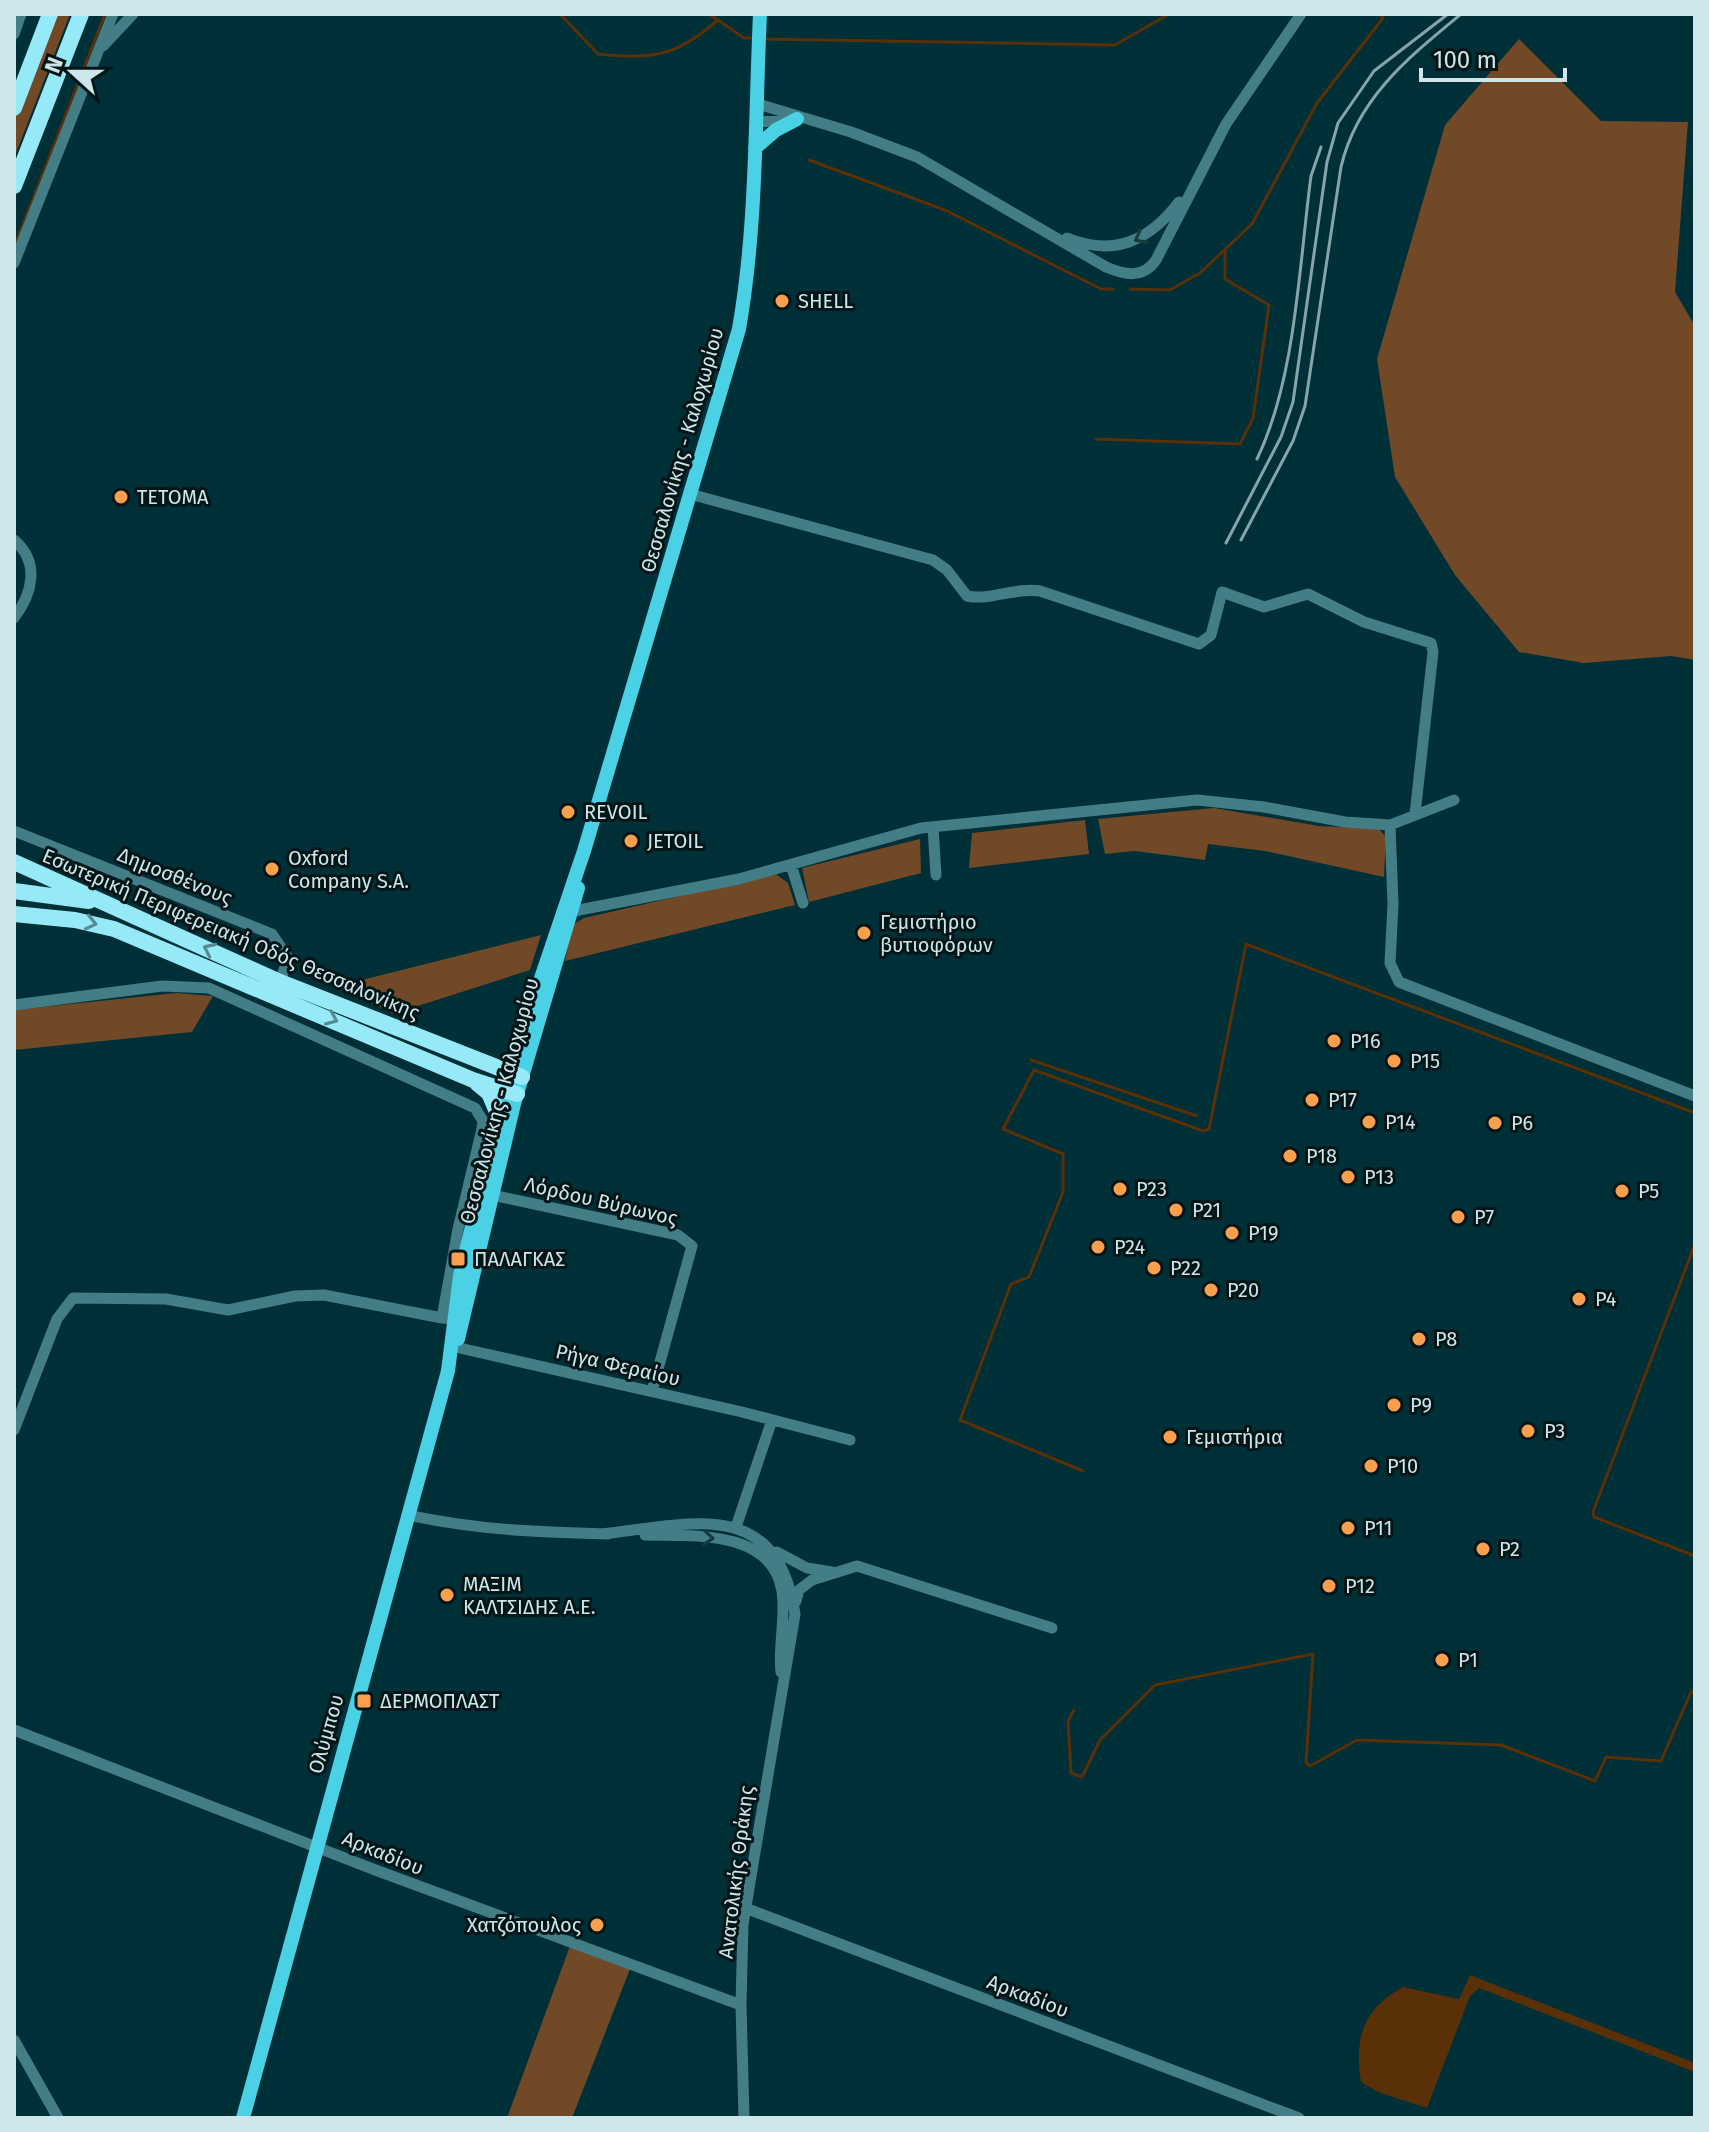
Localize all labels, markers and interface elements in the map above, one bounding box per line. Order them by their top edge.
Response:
north arrow [32,32,112,112]
scale bar [1421,32,1565,82]
text: 100 m [1433,46,1497,74]
text: N [39,53,69,77]
one-way arrow [1134,228,1148,243]
place label: SHELL [798,289,853,313]
marker: SHELL [773,292,791,310]
street label: Θεσσαλονίκης - Καλοχωρίου [636,325,728,575]
place label: TETOMA [137,485,209,509]
marker: TETOMA [112,488,130,506]
place label: REVOIL [584,800,648,824]
marker: REVOIL [559,803,577,821]
place label: JETOIL [647,829,703,853]
marker: JETOIL [622,832,640,850]
street label: Δημοσθένους [114,842,236,910]
street label: Εσωτερική Περιφερειακή Οδός Θεσσαλονίκης [39,843,423,1025]
place label: Oxford Company S.A. [288,846,409,893]
marker: Oxford Company S.A. [263,860,281,878]
place label: Γεμιστήριο βυτιοφόρων [880,910,993,957]
one-way arrow [84,914,98,931]
marker: Γεμιστήριο βυτιοφόρων [855,924,873,942]
one-way arrow [203,943,218,959]
street label: Θεσσαλονίκης - Καλοχωρίου [455,975,543,1227]
one-way arrow [324,1010,339,1026]
place label: P16 [1350,1029,1381,1053]
marker: P16 [1325,1032,1343,1050]
place label: P15 [1410,1049,1440,1073]
marker: P15 [1385,1052,1403,1070]
place label: P17 [1328,1088,1357,1112]
marker: P17 [1303,1091,1321,1109]
place label: P14 [1385,1110,1416,1134]
place label: P6 [1511,1111,1533,1135]
marker: P14 [1360,1113,1378,1131]
marker: P6 [1486,1114,1504,1132]
place label: P18 [1306,1144,1337,1168]
marker: P18 [1281,1147,1299,1165]
place label: P13 [1364,1165,1394,1189]
marker: P13 [1339,1168,1357,1186]
street label: Λόρδου Βύρωνος [522,1172,680,1230]
place label: P23 [1136,1177,1167,1201]
place label: P5 [1638,1179,1659,1203]
marker: P23 [1111,1180,1129,1198]
marker: P5 [1613,1182,1631,1200]
place label: P21 [1192,1198,1221,1222]
marker: P21 [1167,1201,1185,1219]
place label: P7 [1474,1205,1494,1229]
marker: P7 [1449,1208,1467,1226]
place label: P19 [1248,1221,1279,1245]
marker: P19 [1223,1224,1241,1242]
place label: P24 [1114,1235,1145,1259]
marker: P24 [1089,1238,1107,1256]
place label: ΠΑΛΑΓΚΑΣ [474,1247,565,1271]
marker: ΠΑΛΑΓΚΑΣ [449,1250,467,1268]
place label: P22 [1170,1256,1201,1280]
marker: P22 [1145,1259,1163,1277]
place label: P20 [1227,1278,1259,1302]
marker: P20 [1202,1281,1220,1299]
place label: P4 [1595,1287,1617,1311]
marker: P4 [1570,1290,1588,1308]
place label: P8 [1435,1327,1457,1351]
marker: P8 [1410,1330,1428,1348]
street label: Ρήγα Φεραίου [553,1339,683,1391]
place label: P9 [1410,1393,1432,1417]
marker: P9 [1385,1396,1403,1414]
place label: P3 [1544,1419,1565,1443]
marker: P3 [1519,1422,1537,1440]
place label: Γεμιστήρια [1186,1425,1283,1449]
marker: Γεμιστήρια [1161,1428,1179,1446]
place label: P10 [1387,1454,1418,1478]
marker: P10 [1362,1457,1380,1475]
place label: P11 [1364,1516,1392,1540]
marker: P11 [1339,1519,1357,1537]
one-way arrow [702,1529,715,1546]
place label: P2 [1499,1537,1520,1561]
marker: P2 [1474,1540,1492,1558]
place label: ΜΑΞΙΜ ΚΑΛΤΣΙΔΗΣ Α.Ε. [463,1572,595,1619]
place label: P12 [1345,1574,1375,1598]
marker: P12 [1320,1577,1338,1595]
marker: ΜΑΞΙΜ ΚΑΛΤΣΙΔΗΣ Α.Ε. [438,1586,456,1604]
place label: P1 [1458,1648,1478,1672]
marker: P1 [1433,1651,1451,1669]
place label: ΔΕΡΜΟΠΛΑΣΤ [380,1689,500,1713]
street label: Ολύμπου [303,1692,349,1776]
marker: ΔΕΡΜΟΠΛΑΣΤ [355,1692,373,1710]
street label: Ανατολικής Θράκης [713,1784,759,1960]
street label: Αρκαδίου [339,1826,427,1880]
place label: Χατζόπουλος [467,1913,581,1937]
marker: Χατζόπουλος [588,1916,606,1934]
street label: Αρκαδίου [984,1969,1072,2023]

